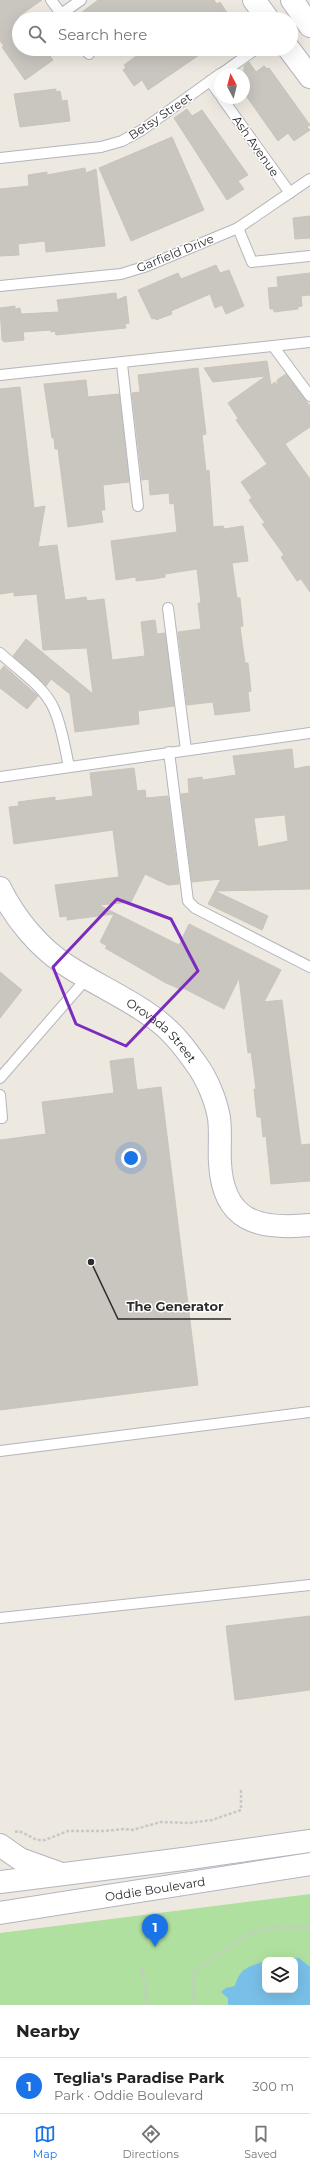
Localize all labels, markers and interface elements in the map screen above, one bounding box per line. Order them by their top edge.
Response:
search box [12,12,298,56]
icon: search [26,23,48,45]
text: Search here [58,25,147,44]
north arrow [214,68,250,104]
street label: Betsy Street [126,89,195,143]
street label: Ash Avenue [230,113,282,179]
street label: Garfield Drive [134,231,216,275]
street label: Orovada Street [124,994,200,1065]
your location [121,1148,141,1168]
callout: The Generator [118,1294,231,1319]
text: The Generator [126,1298,224,1314]
street label: Oddie Boulevard [104,1873,206,1904]
pin: 1 [142,1914,168,1947]
map controls [262,1957,298,1993]
button: layers [262,1957,298,1993]
text: Nearby [16,2021,80,2041]
text: Teglia's Paradise Park [54,2068,224,2087]
text: 1 [26,2078,32,2094]
text: 300 m [252,2078,294,2094]
text: Park · Oddie Boulevard [54,2087,203,2103]
tab: Map [33,2123,57,2161]
tab: Directions [123,2123,179,2161]
tab: Saved [244,2123,277,2161]

